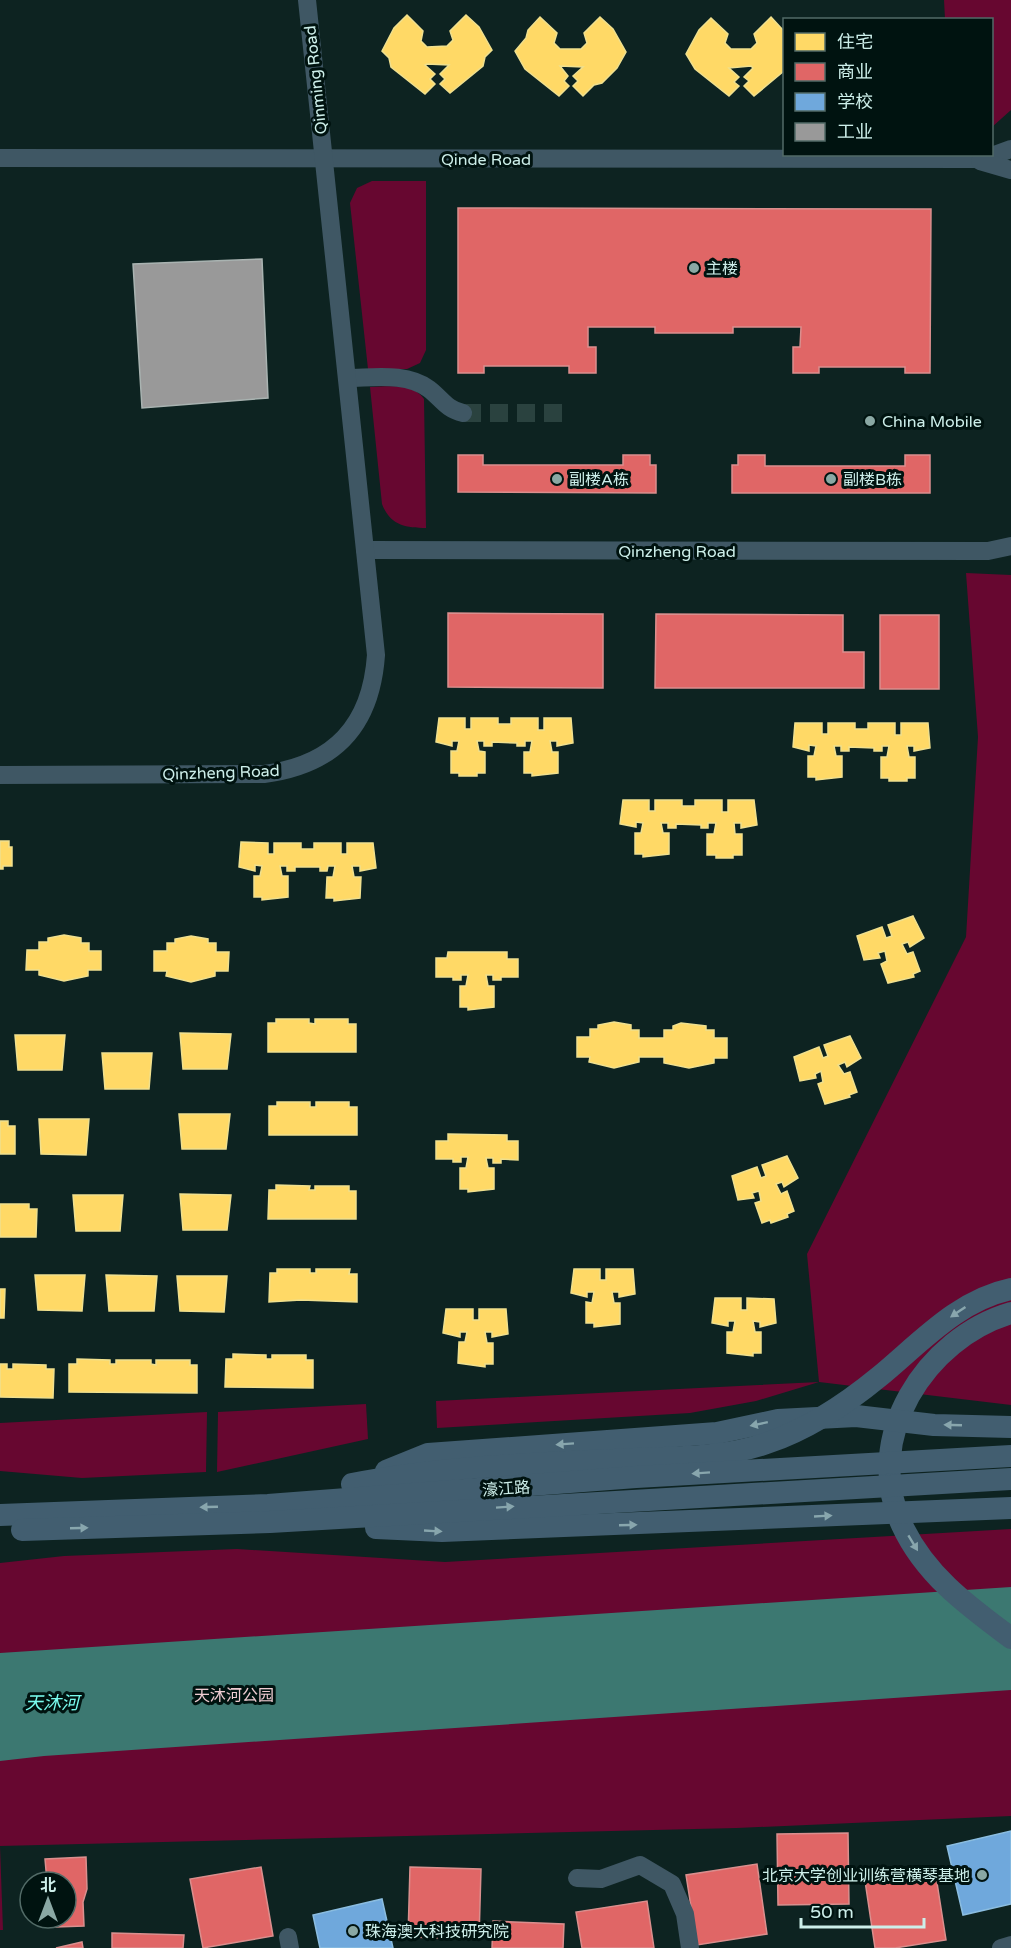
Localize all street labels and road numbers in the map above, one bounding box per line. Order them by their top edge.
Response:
street label: Qinming Road [300,24,332,135]
street label: Qinde Road [441,150,531,170]
street label: Qinzheng Road [618,542,736,562]
street label: Qinzheng Road [162,761,280,785]
street label: 濠江路 [481,1477,531,1501]

